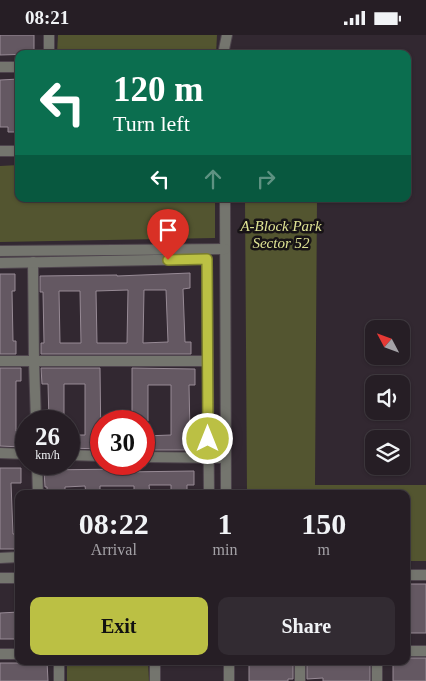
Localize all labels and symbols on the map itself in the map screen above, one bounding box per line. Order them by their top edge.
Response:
pin [147,209,189,260]
park label: A-Block Park Sector 52 [239,218,322,251]
north arrow [365,320,410,365]
speed limit sign: 30 [90,410,155,475]
position arrow [181,412,233,464]

